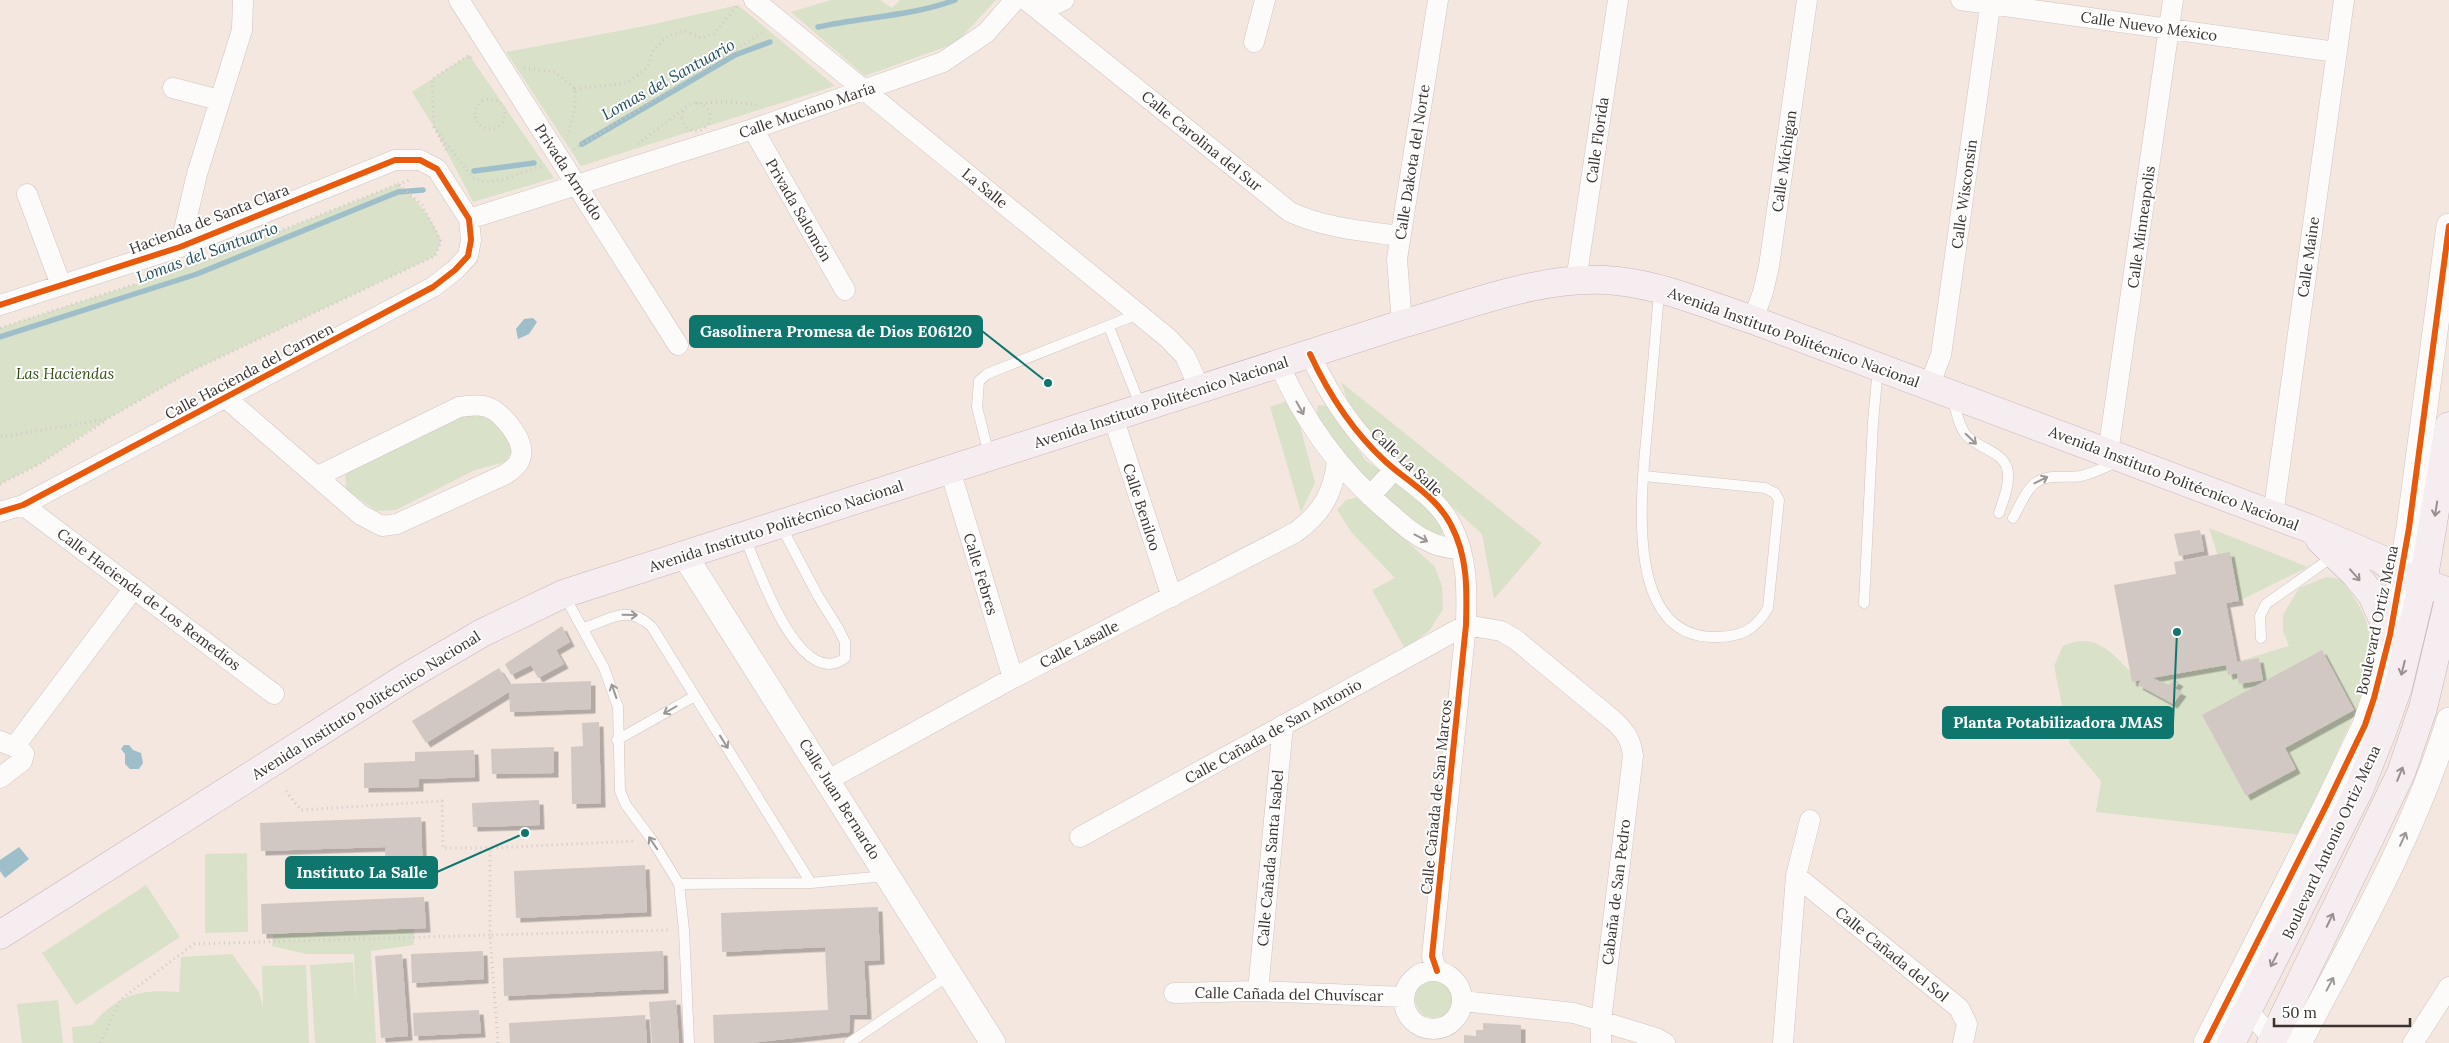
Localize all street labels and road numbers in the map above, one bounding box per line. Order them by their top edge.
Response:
street label: Calle Nuevo México [2080,7,2219,45]
street label: Calle Muciano María [736,78,878,142]
street label: Calle Dakota del Norte [1390,83,1434,241]
street label: Calle Carolina del Sur [1138,86,1267,196]
street label: Calle Florida [1582,95,1612,184]
street label: Calle Míchigan [1767,109,1801,213]
street label: Privada Arnoldo [531,120,607,224]
street label: Calle Wisconsin [1947,138,1981,250]
street label: Privada Salomón [762,155,836,265]
street label: La Salle [958,164,1012,212]
street label: Calle Minneapolis [2123,164,2159,289]
street label: Hacienda de Santa Clara [126,180,292,258]
street label: Calle Maine [2293,215,2323,299]
street label: Avenida Instituto Politécnico Nacional [1665,282,1922,391]
street label: Calle Hacienda del Carmen [161,318,337,424]
street label: Avenida Instituto Politécnico Nacional [1031,352,1291,452]
street label: Avenida Instituto Politécnico Nacional [2045,421,2302,535]
street label: Calle La Salle [1367,424,1447,500]
street label: Calle Beniloo [1119,461,1165,553]
street label: Avenida Instituto Politécnico Nacional [646,476,906,576]
street label: Calle Hacienda de Los Remedios [53,524,245,674]
street label: Calle Febres [960,531,1002,617]
street label: Boulevard Ortiz Mena [2352,543,2402,697]
street label: Calle Lasalle [1036,616,1122,672]
street label: Avenida Instituto Politécnico Nacional [247,626,484,784]
street label: Calle Cañada de San Antonio [1181,674,1365,788]
street label: Calle Cañada de San Marcos [1416,698,1456,895]
street label: Calle Juan Bernardo [795,735,885,863]
street label: Boulevard Antonio Ortiz Mena [2278,742,2384,942]
street label: Calle Cañada Santa Isabel [1253,769,1287,947]
street label: Cabaña de San Pedro [1598,818,1634,966]
street label: Calle Cañada del Sol [1831,902,1953,1006]
street label: Calle Cañada del Chuvíscar [1195,983,1384,1005]

